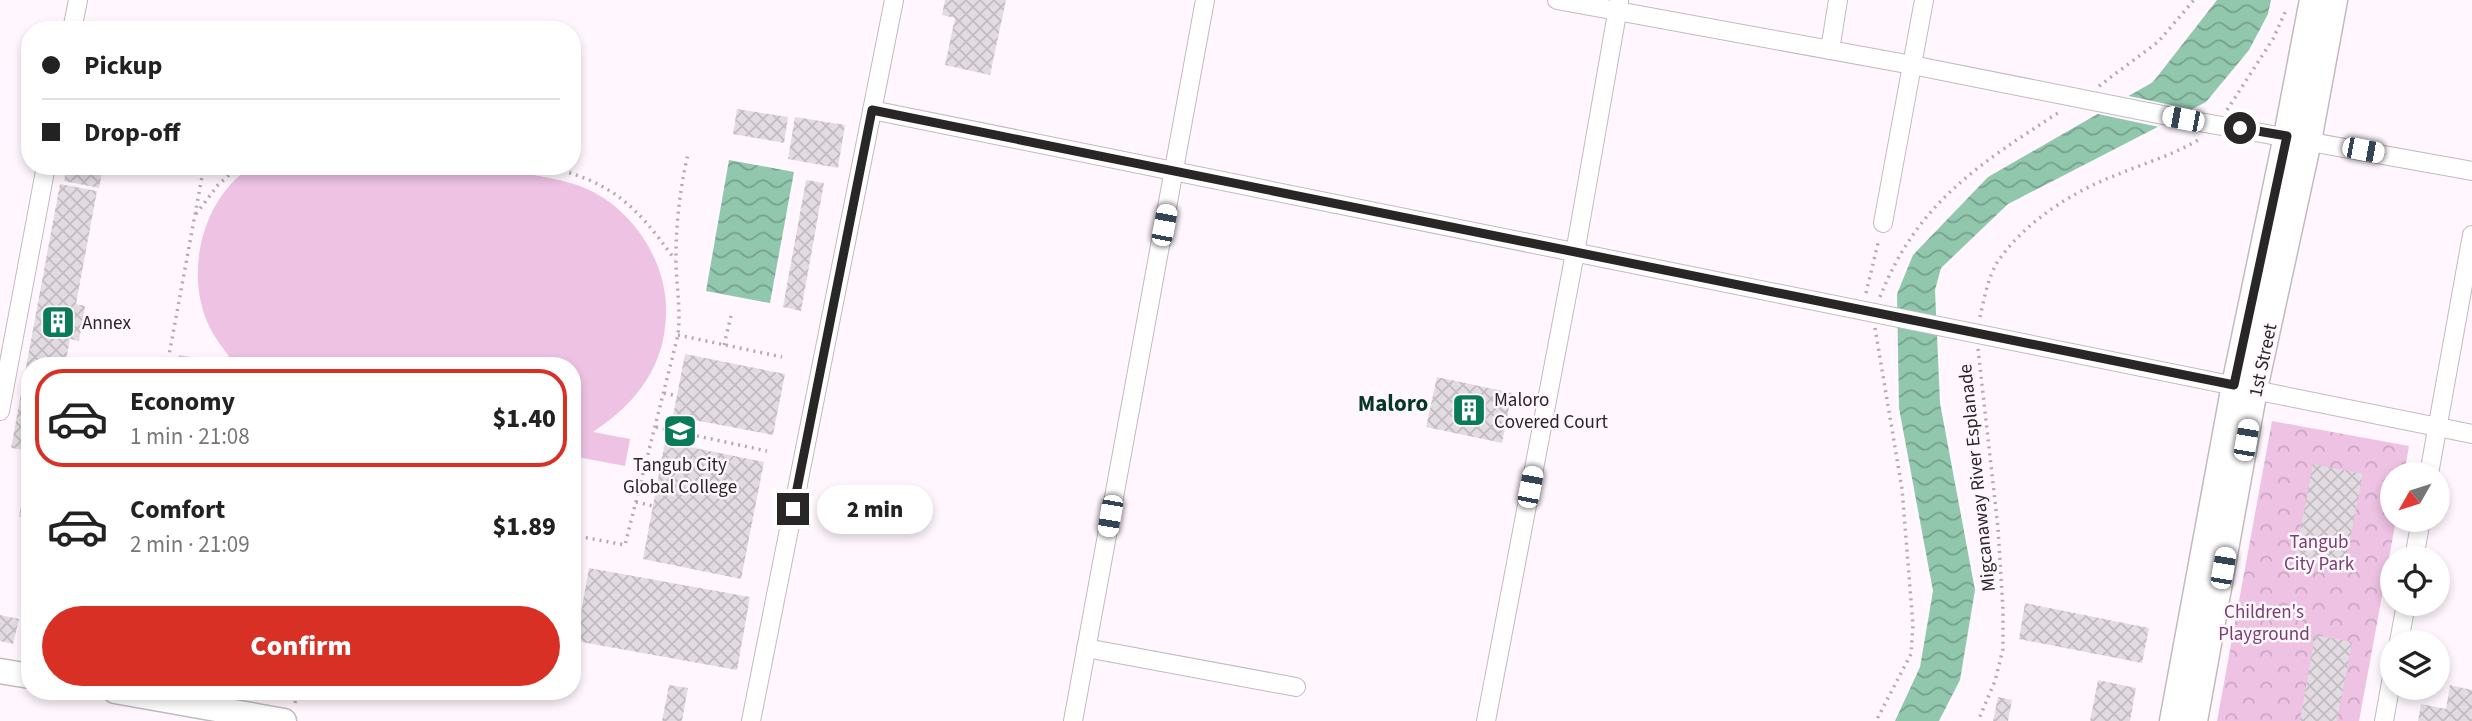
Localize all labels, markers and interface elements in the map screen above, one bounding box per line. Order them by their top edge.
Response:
text: Pickup [84,47,162,84]
car [2161,105,2206,133]
route start [2224,112,2256,144]
text: Drop-off [84,114,180,151]
car [2341,136,2386,164]
car [1150,202,1179,248]
building icon: Annex [39,303,77,341]
place label: Annex [82,310,131,337]
street label: 1st Street [2242,320,2285,400]
street label: Migcanaway River Esplanade [1952,363,2003,593]
text: Economy [130,383,235,420]
icon: car [46,387,109,450]
district label: Maloro [1358,387,1428,420]
place label: Maloro Covered Court [1494,387,1609,436]
building icon: Maloro Covered Court [1450,391,1488,429]
text: $1.40 [492,400,556,437]
school or university icon: Tangub City Global College [661,412,699,450]
car [2233,417,2260,463]
text: 1 min · 21:08 [130,420,250,453]
place label: Tangub City Global College [623,452,737,501]
north arrow [2380,462,2450,532]
map controls [2380,462,2450,700]
car [1516,464,1545,510]
callout: 2 min [818,484,933,534]
text: Comfort [130,491,225,528]
route end [777,493,809,525]
text: 2 min [847,493,903,526]
car [1097,493,1124,539]
icon: car [46,495,109,558]
text: $1.89 [492,508,556,545]
text: 2 min · 21:09 [130,528,250,561]
park label: Tangub City Park [2284,529,2355,578]
car [2210,545,2237,591]
button: locate [2380,546,2450,616]
park label: Children's Playground [2218,599,2310,648]
button: Confirm [42,606,560,686]
button: layers [2380,630,2450,700]

